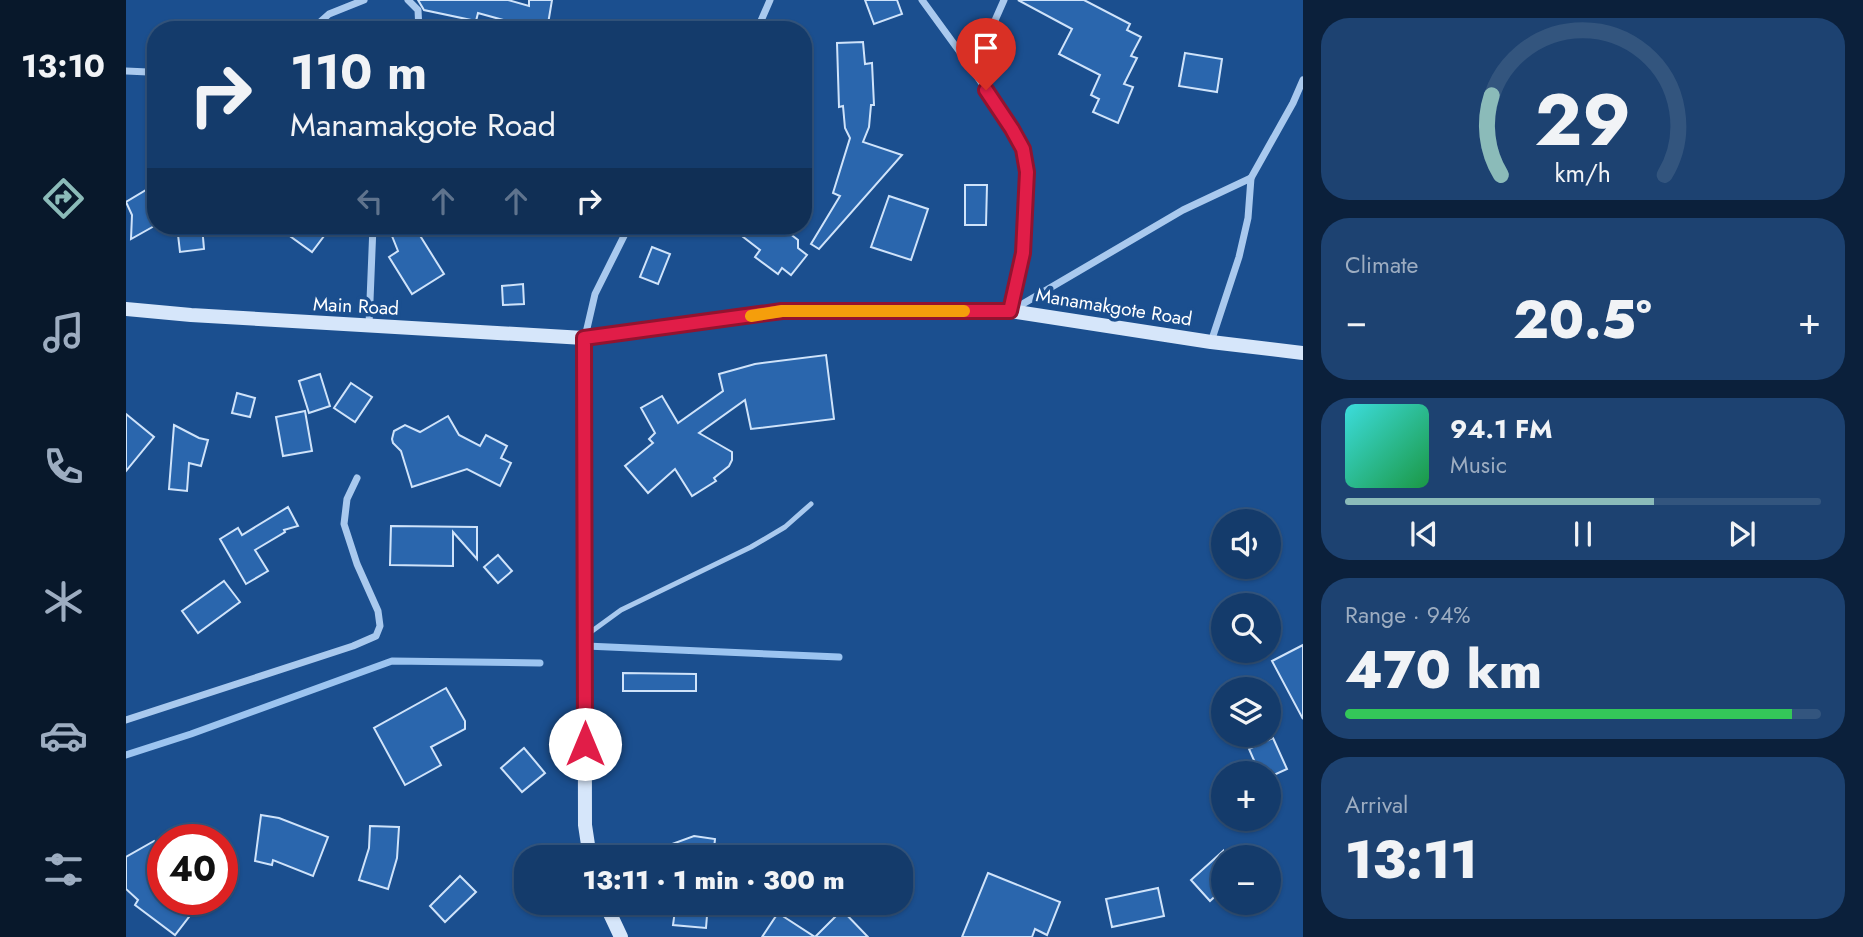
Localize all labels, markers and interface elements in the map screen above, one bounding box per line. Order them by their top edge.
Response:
pin [956,18,1016,90]
icon: arrive [967,29,1005,67]
text: 110 m [290,37,427,107]
text: 13:10 [21,43,105,89]
icon: right [175,49,266,140]
text: 29 [1535,67,1631,172]
text: Manamakgote Road [290,102,556,148]
text: km/h [1555,155,1611,191]
icon: directions [39,174,88,223]
icon: left [351,182,389,220]
icon: ahead [424,182,462,220]
icon: ahead [497,182,535,220]
icon: right [570,182,608,220]
text: Climate [1345,248,1418,282]
street label: Manamakgote Road [1034,281,1194,333]
text: 20.5° [1513,282,1652,358]
street label: Main Road [312,290,400,322]
text: − [1345,293,1367,348]
text: + [1798,293,1821,348]
icon: music [39,308,88,357]
text: 94.1 FM [1450,410,1553,448]
icon: phone [39,442,88,491]
text: Music [1450,448,1507,482]
map controls [1211,509,1281,915]
button: sound [1211,509,1281,579]
icon: previous [1405,515,1443,553]
icon: pause [1564,515,1602,553]
icon: next [1723,515,1761,553]
icon: climate [39,577,88,626]
button: search [1211,593,1281,663]
text: Range · 94% [1345,598,1471,632]
text: 470 km [1345,632,1542,708]
button: layers [1211,677,1281,747]
position arrow [548,707,622,781]
icon: car [39,711,88,760]
button: + [1211,761,1281,831]
text: Arrival [1345,788,1408,822]
text: 13:11 [1345,822,1478,898]
speed limit sign: 40 [147,824,238,915]
icon: filters [39,845,88,894]
button: − [1211,845,1281,915]
text: 13:11 · 1 min · 300 m [582,861,845,899]

